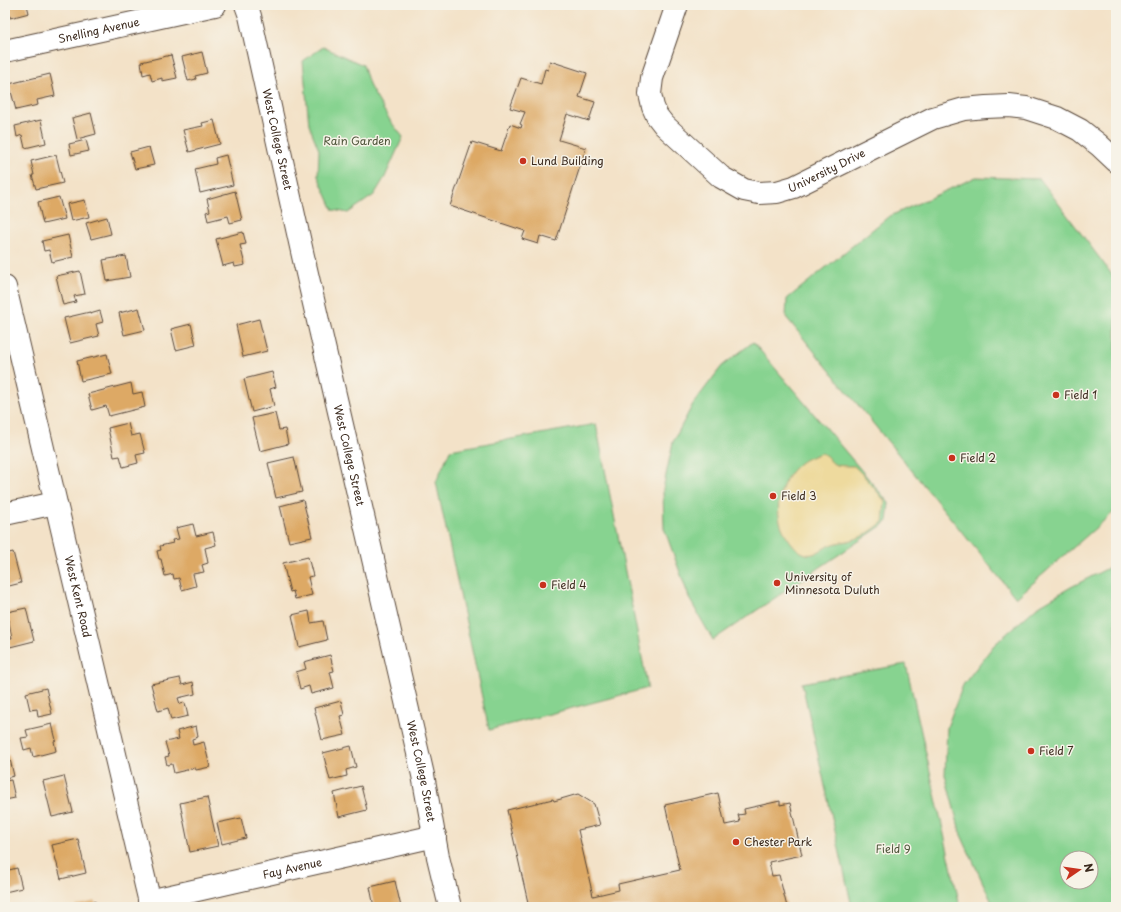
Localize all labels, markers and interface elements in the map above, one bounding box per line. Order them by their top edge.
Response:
street label: Snelling Avenue [56,13,141,47]
street label: West College Street [258,87,297,192]
park label: Rain Garden [323,132,391,149]
street label: University Drive [786,144,868,196]
place label: Lund Building [531,152,604,169]
marker: Lund Building [518,156,528,166]
place label: Field 1 [1064,386,1097,403]
marker: Field 1 [1051,390,1061,400]
street label: West College Street [330,403,370,508]
place label: Field 2 [960,449,996,466]
marker: Field 2 [947,453,957,463]
place label: Field 3 [781,487,816,504]
marker: Field 3 [768,491,778,501]
street label: West Kent Road [61,554,96,639]
place label: University of Minnesota Duluth [785,568,880,598]
place label: Field 4 [551,576,586,593]
marker: University of Minnesota Duluth [772,578,782,588]
marker: Field 4 [538,580,548,590]
street label: West College Street [403,718,441,824]
place label: Field 7 [1039,742,1073,759]
marker: Field 7 [1026,746,1036,756]
place label: Chester Park [744,833,813,850]
marker: Chester Park [731,837,741,847]
park label: Field 9 [876,840,911,857]
north arrow [1059,850,1099,890]
street label: Fay Avenue [261,853,324,883]
text: N [1080,861,1099,874]

